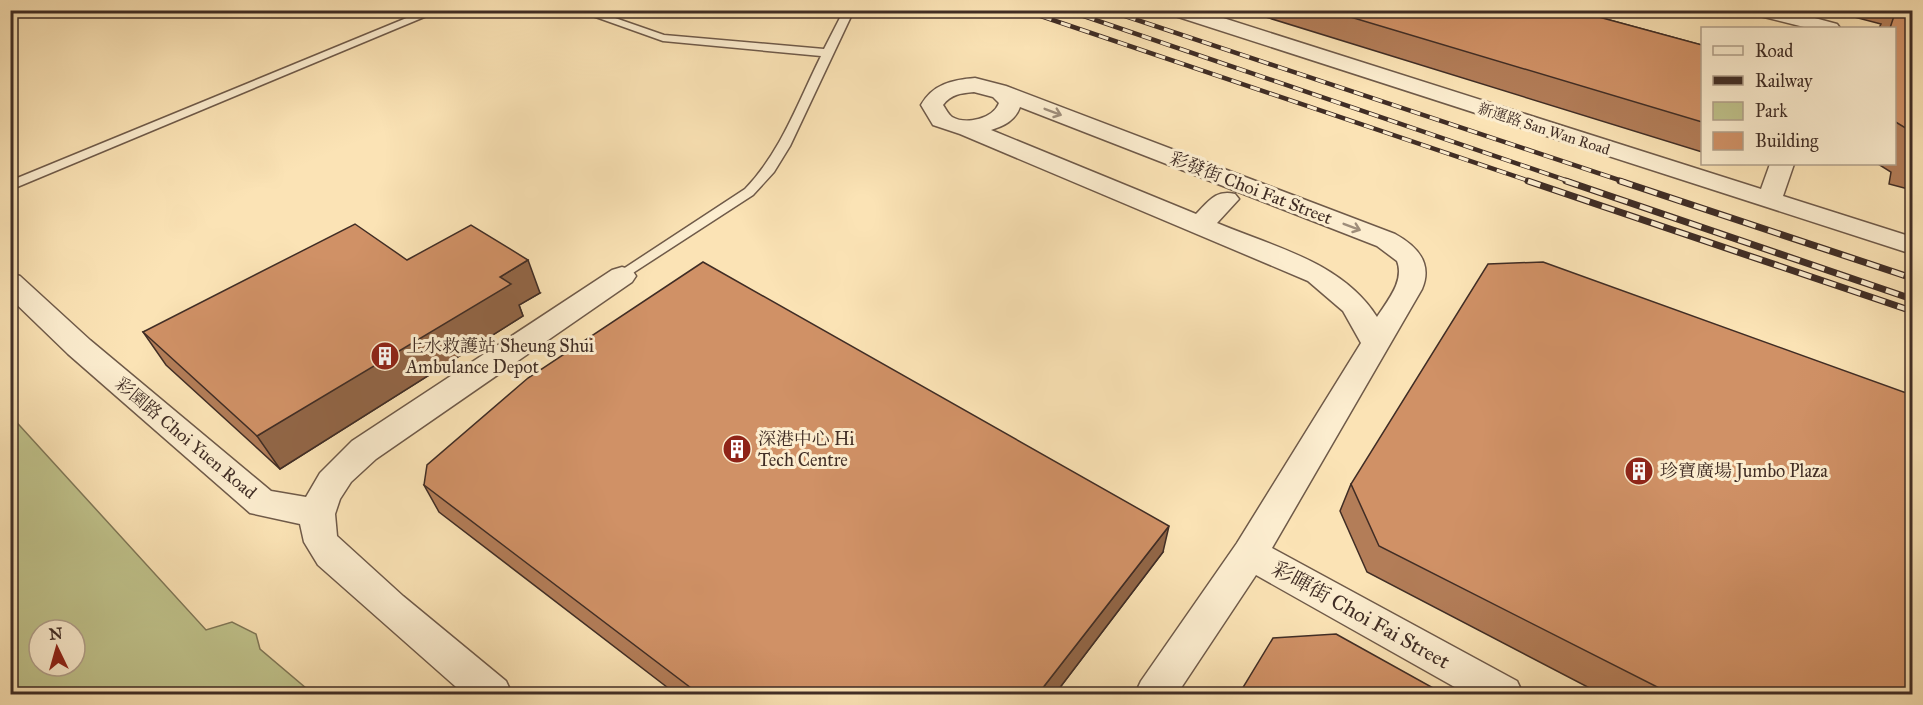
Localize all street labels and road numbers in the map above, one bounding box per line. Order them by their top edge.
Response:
street label: 新運路 San Wan Road [1476,99,1613,159]
street label: 彩發街 Choi Fat Street [1167,147,1336,229]
street label: 彩園路 Choi Yuen Road [111,373,261,503]
street label: 彩暉街 Choi Fai Street [1268,555,1455,675]

